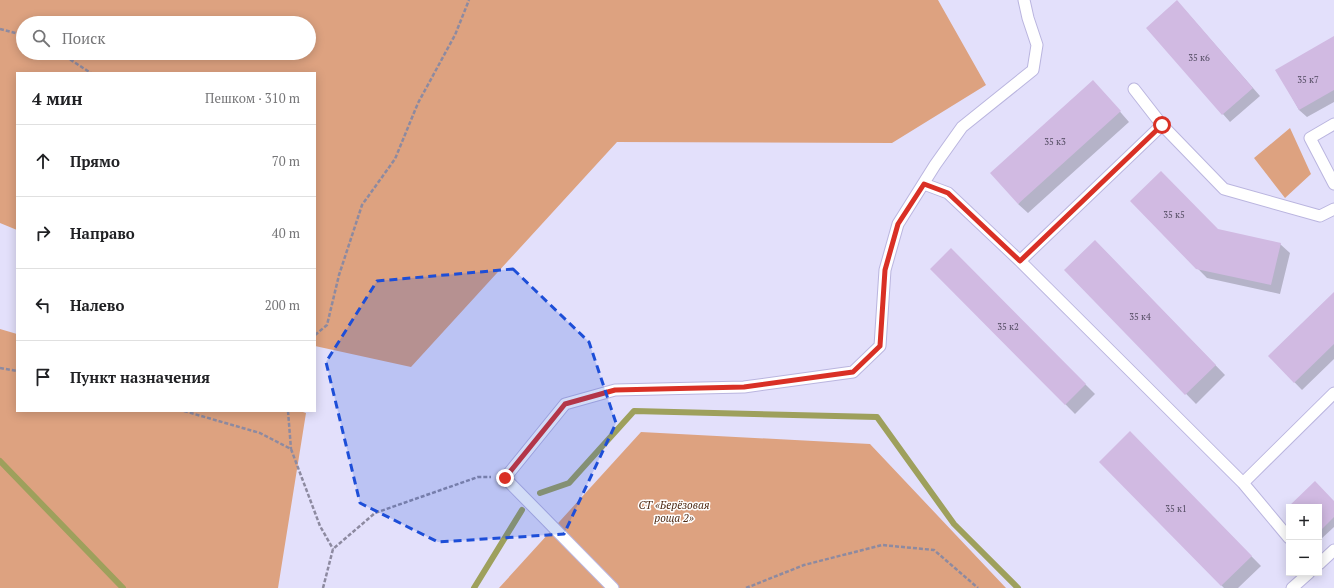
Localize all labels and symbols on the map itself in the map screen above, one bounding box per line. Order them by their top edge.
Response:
house number: 35 к6 [1188,52,1210,64]
house number: 35 к7 [1297,74,1319,86]
route start [1153,116,1171,134]
house number: 35 к3 [1044,136,1066,148]
house number: 35 к5 [1163,209,1185,221]
house number: 35 к4 [1129,311,1151,323]
house number: 35 к2 [997,321,1019,333]
route end [496,469,514,487]
park label: СТ «Берёзовая роща 2» [639,498,709,525]
house number: 35 к1 [1165,503,1187,515]

